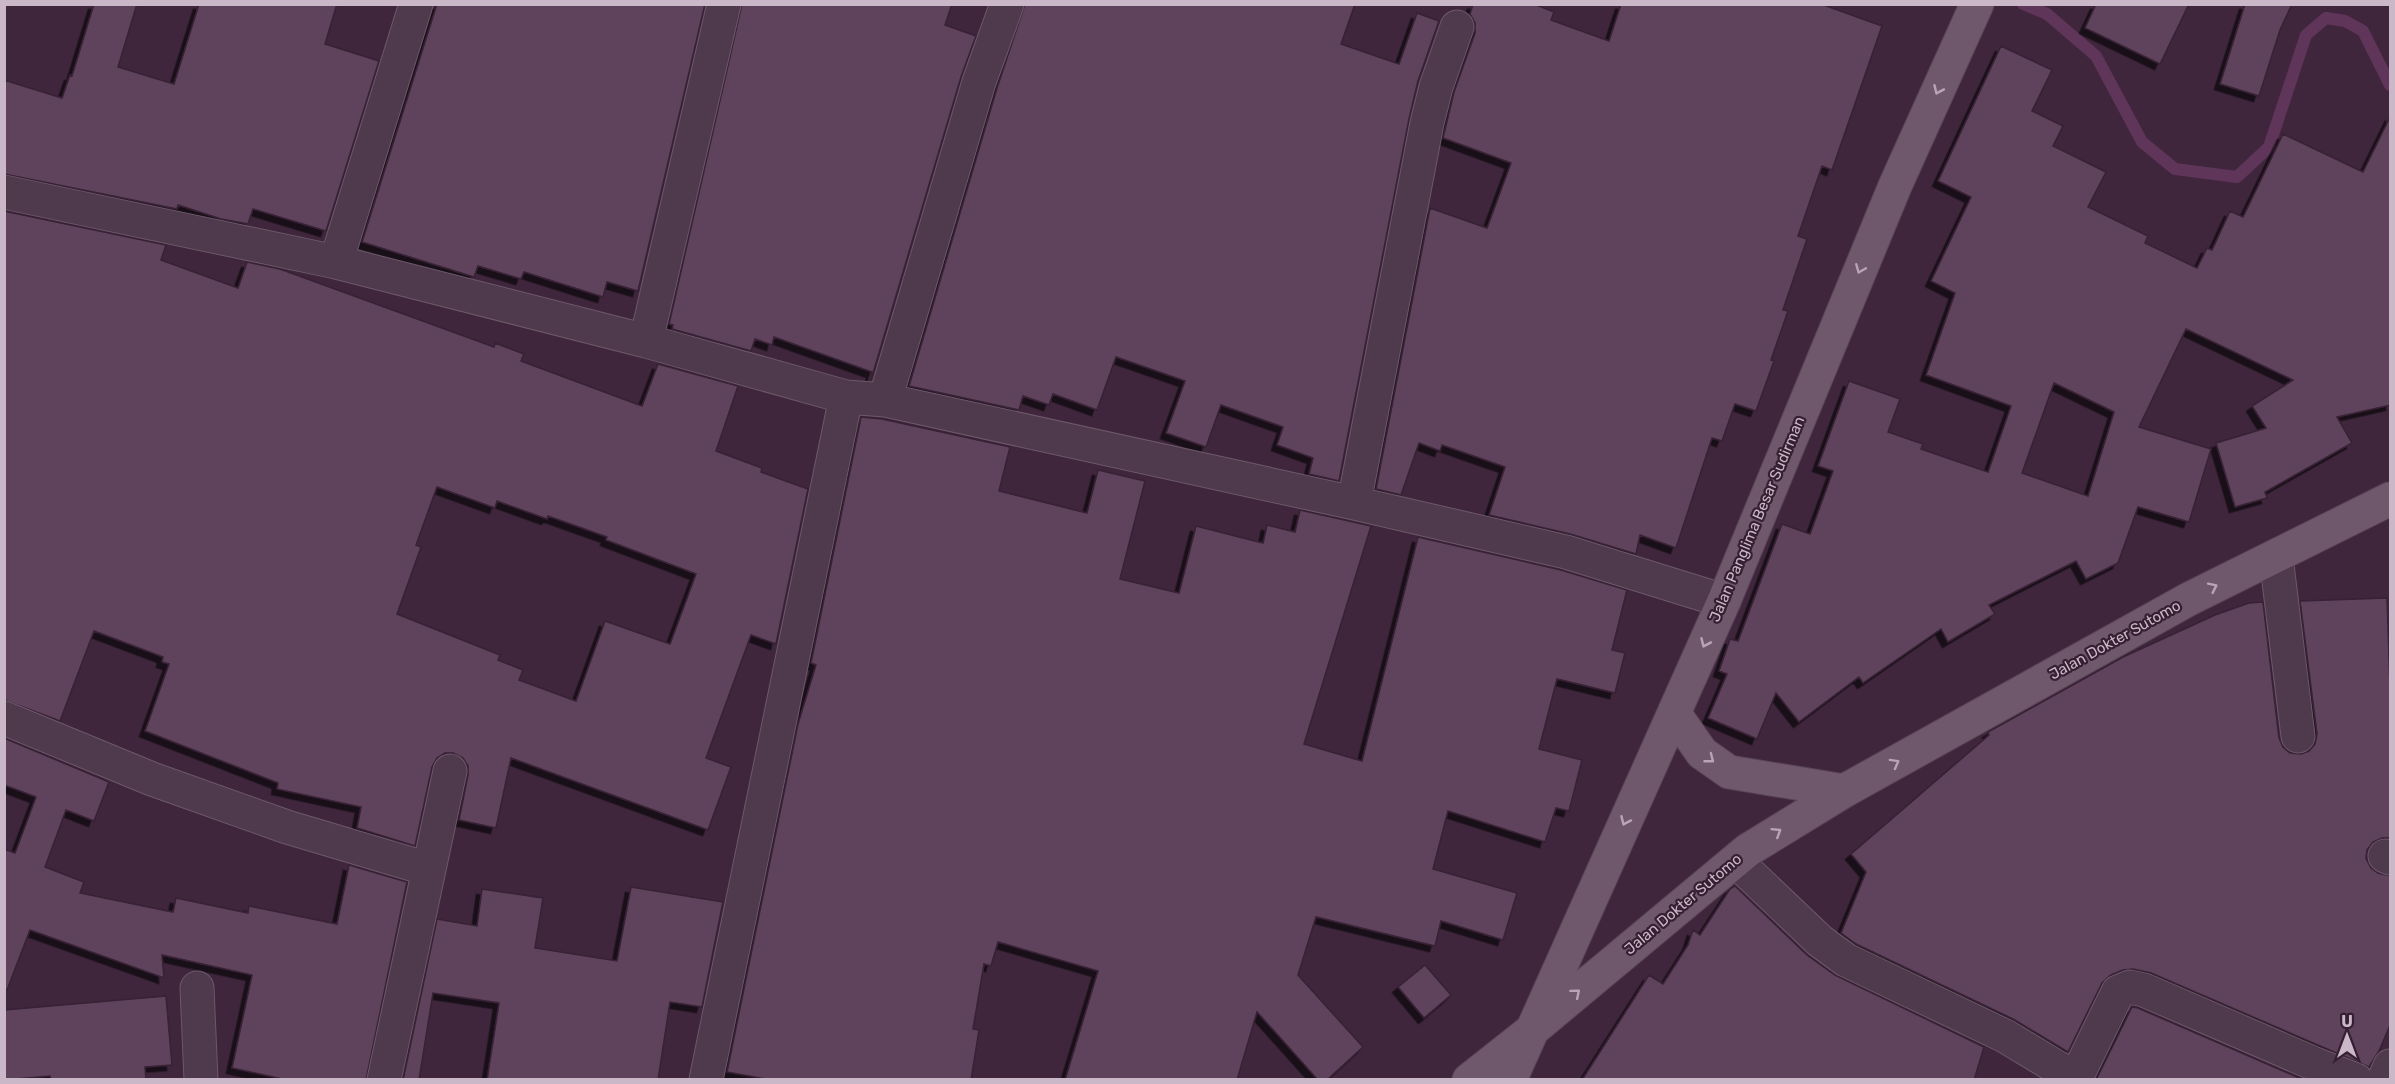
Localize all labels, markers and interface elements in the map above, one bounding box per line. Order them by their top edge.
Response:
one-way arrow [1934,84,1946,95]
one-way arrow [1855,263,1867,274]
street label: Jalan Panglima Besar Sudirman [1705,414,1809,624]
one-way arrow [2207,583,2218,595]
street label: Jalan Dokter Sutomo [2046,596,2184,684]
one-way arrow [1700,637,1712,648]
one-way arrow [1703,751,1714,762]
one-way arrow [1889,758,1900,770]
one-way arrow [1621,815,1633,826]
one-way arrow [1771,828,1781,840]
street label: Jalan Dokter Sutomo [1621,850,1745,958]
one-way arrow [1569,990,1580,1001]
north arrow [2317,1006,2377,1066]
text: U [2341,1012,2353,1031]

